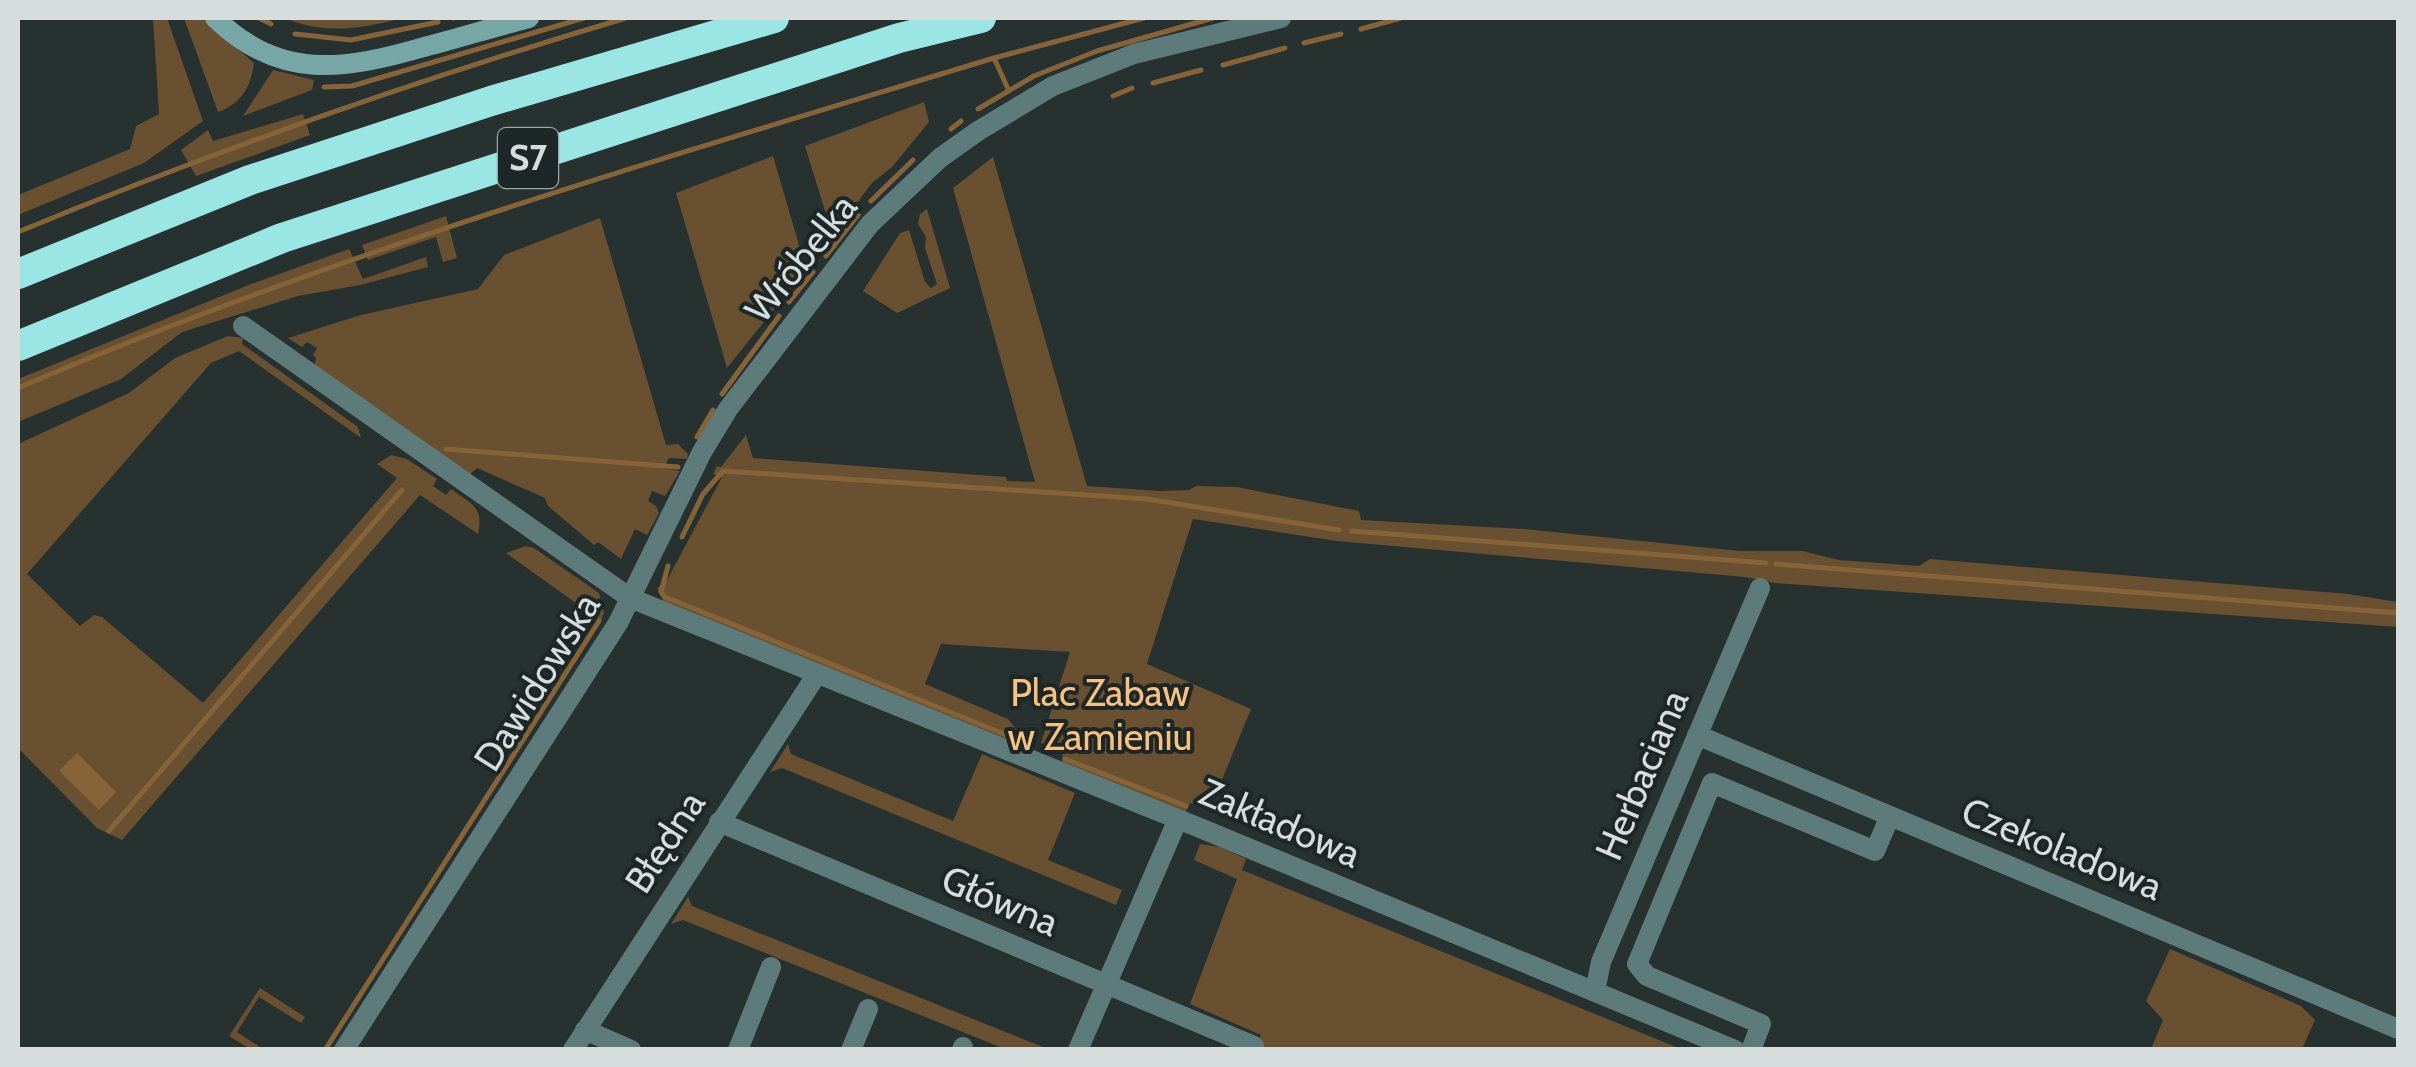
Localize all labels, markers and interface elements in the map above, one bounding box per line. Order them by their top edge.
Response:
road number: S7 [498,128,558,188]
street label: Wróbelka [735,184,867,331]
street label: Dawidowska [463,584,610,779]
park label: Plac Zabaw w Zamieniu [1008,669,1192,760]
street label: Herbaciana [1585,683,1698,867]
street label: Zakładowa [1193,768,1368,877]
street label: Błędna [614,782,715,901]
street label: Czekoladowa [1955,787,2169,910]
street label: Główna [935,855,1066,946]

